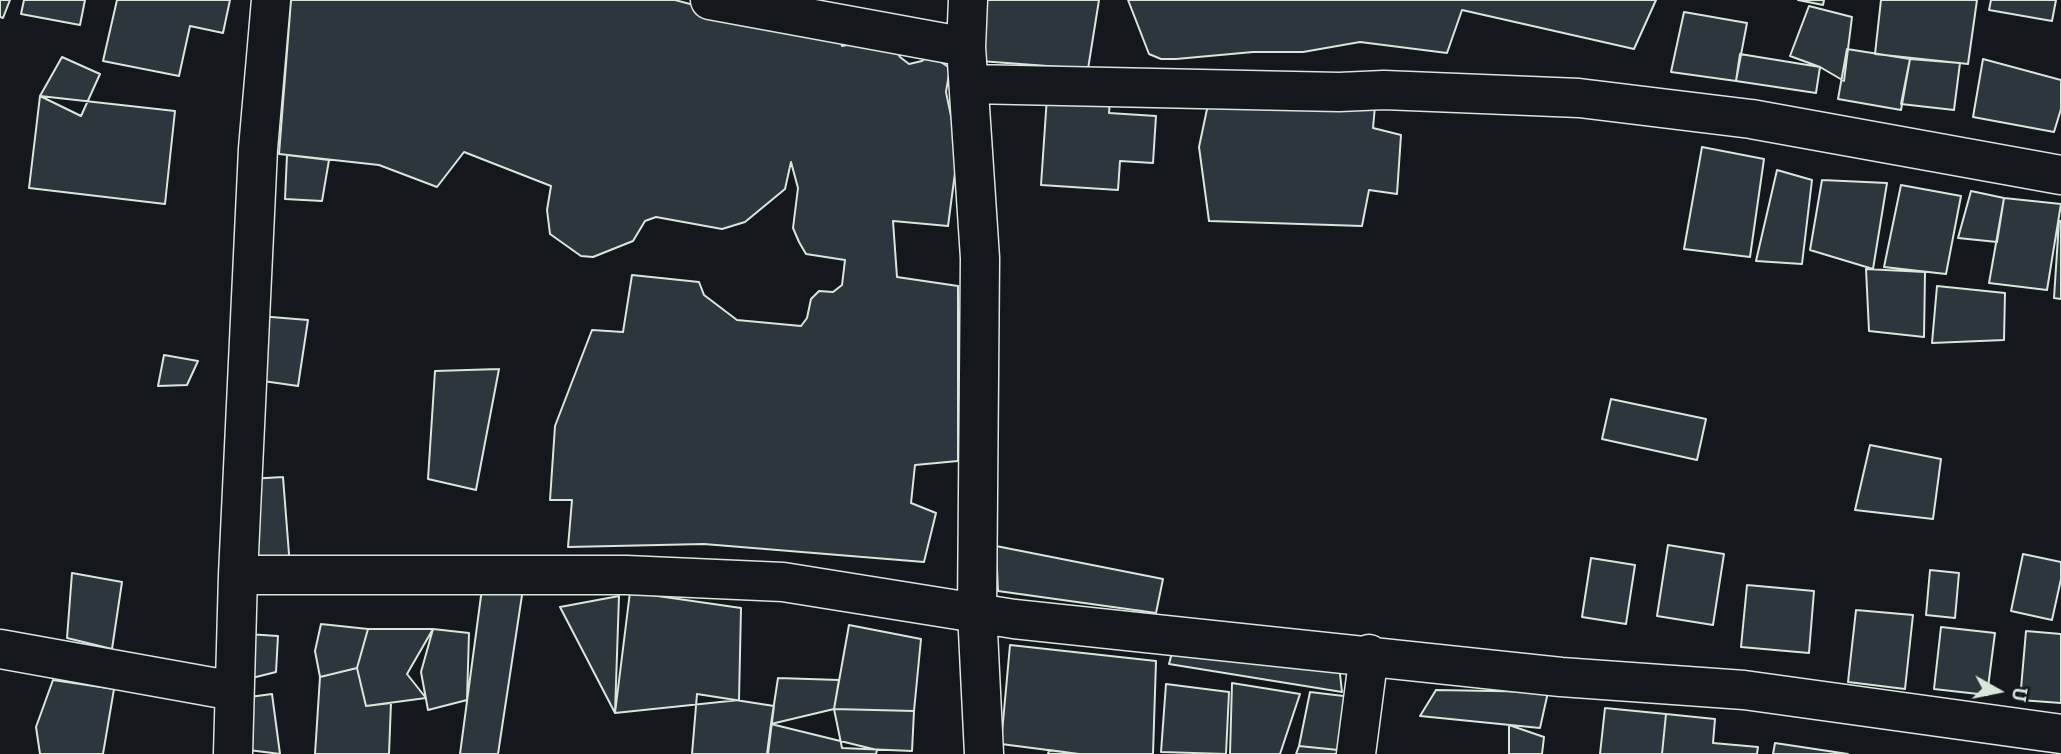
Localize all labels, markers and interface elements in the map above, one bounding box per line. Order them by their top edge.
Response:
north arrow [1963,656,2033,726]
text: U [2007,686,2032,703]

